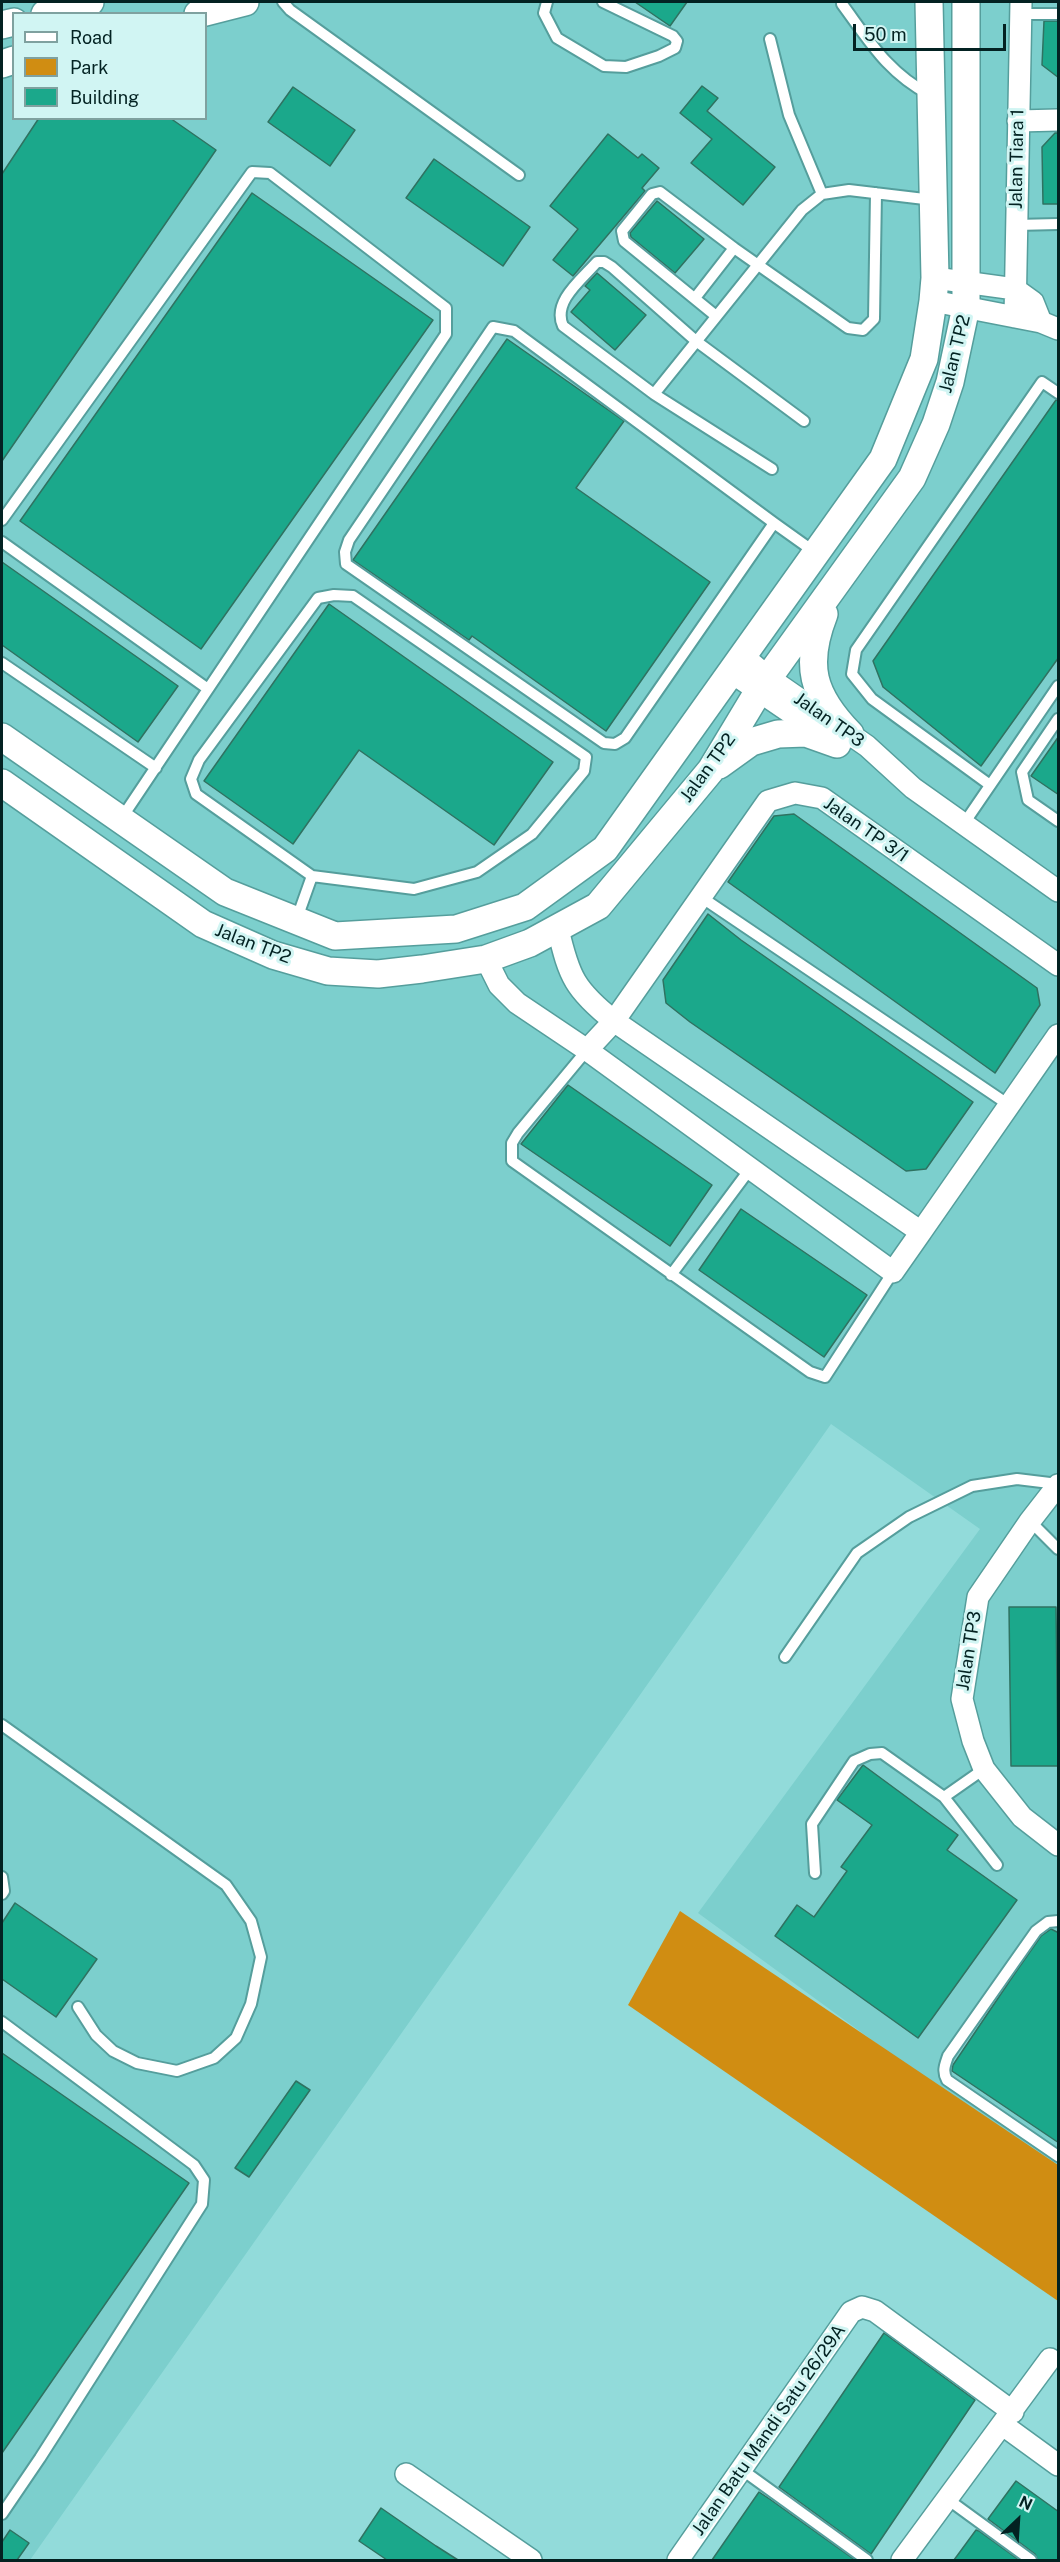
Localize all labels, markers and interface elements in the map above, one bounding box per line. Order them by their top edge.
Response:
legend [12,12,207,120]
scale bar [856,12,1009,50]
text: 50 m [864,24,907,45]
text: Road [70,27,113,48]
text: Park [70,57,108,78]
text: Building [70,87,139,108]
street label: Jalan Tiara 1 [1005,109,1029,209]
street label: Jalan TP2 [935,313,975,395]
street label: Jalan TP3 [790,688,868,752]
street label: Jalan TP2 [676,729,740,807]
street label: Jalan TP 3/1 [819,793,913,867]
street label: Jalan TP2 [212,920,294,968]
street label: Jalan TP3 [952,1610,986,1692]
street label: Jalan Batu Mandi Satu 26/29A [688,2320,850,2540]
north arrow [988,2490,1048,2550]
text: N [1016,2492,1035,2514]

